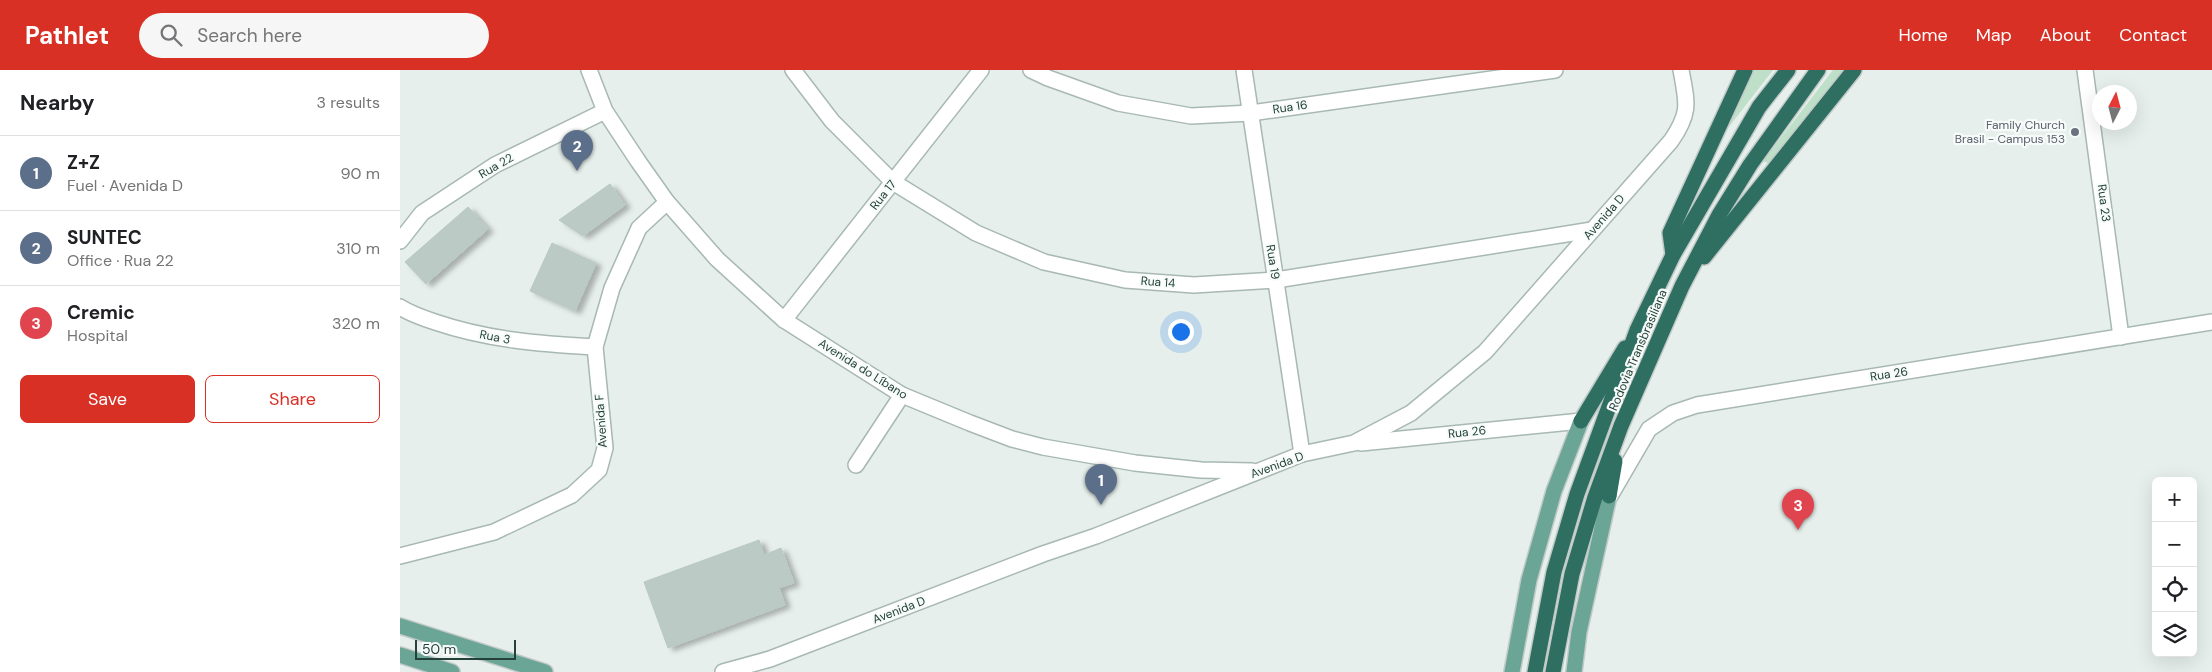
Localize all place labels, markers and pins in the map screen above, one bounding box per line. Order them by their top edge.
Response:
place label: Family Church Brasil - Campus 153 [1955,117,2065,147]
marker: Family Church Brasil - Campus 153 [2069,126,2081,138]
pin: 2 [561,130,593,171]
pin: 1 [1085,464,1117,505]
pin: 3 [1782,489,1814,530]

